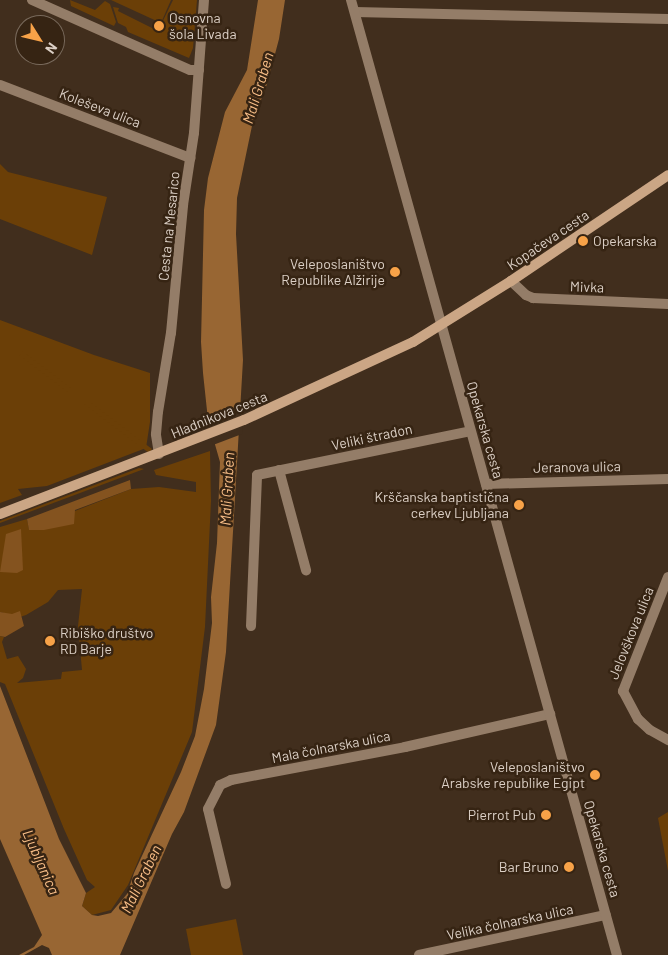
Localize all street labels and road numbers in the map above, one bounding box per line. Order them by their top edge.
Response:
street label: Koleševa ulica [57,85,143,131]
street label: Cesta na Mesarico [155,170,183,282]
street label: Kopačeva cesta [504,206,592,274]
street label: Mivka [570,278,604,296]
street label: Opekarska cesta [463,380,507,480]
street label: Hladnikova cesta [168,388,270,442]
street label: Veliki štradon [330,420,414,454]
street label: Jeranova ulica [533,458,621,476]
street label: Jelovškova ulica [605,584,657,682]
street label: Mala čolnarska ulica [270,727,392,767]
street label: Opekarska cesta [580,799,624,899]
street label: Velika čolnarska ulica [445,900,575,944]

